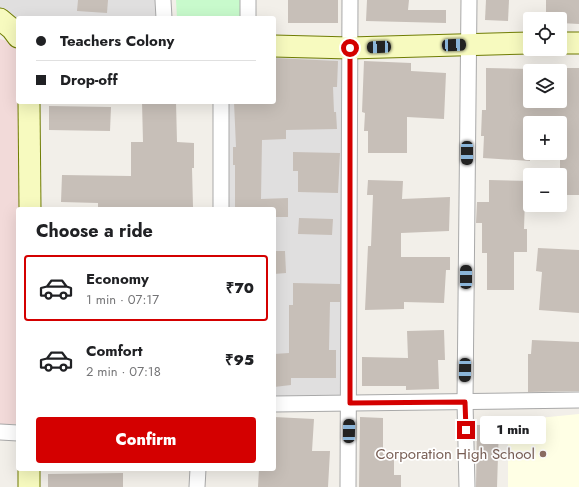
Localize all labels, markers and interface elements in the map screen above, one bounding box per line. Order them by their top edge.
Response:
map controls [523,12,567,212]
button: locate [523,12,567,56]
text: Teachers Colony [60,30,174,52]
route start [341,39,359,57]
car [442,39,466,51]
car [367,41,391,53]
button: layers [523,64,567,108]
text: Drop-off [60,69,118,91]
button: + [523,116,567,160]
car [461,141,473,165]
button: − [523,168,567,212]
text: Choose a ride [36,218,153,244]
car [460,265,472,289]
text: Economy [86,268,149,290]
icon: car [38,270,74,306]
text: ₹70 [226,277,254,299]
text: 1 min · 07:17 [86,290,159,309]
text: Comfort [86,340,143,362]
icon: car [38,342,74,378]
text: ₹95 [225,349,254,371]
car [459,358,471,382]
text: 2 min · 07:18 [86,362,161,381]
callout: 1 min [480,416,546,444]
button: Confirm [36,417,256,463]
car [343,419,355,443]
text: 1 min [497,420,529,439]
route end [457,421,475,439]
place label: Corporation High School [376,443,535,465]
marker: Corporation High School [538,449,548,459]

